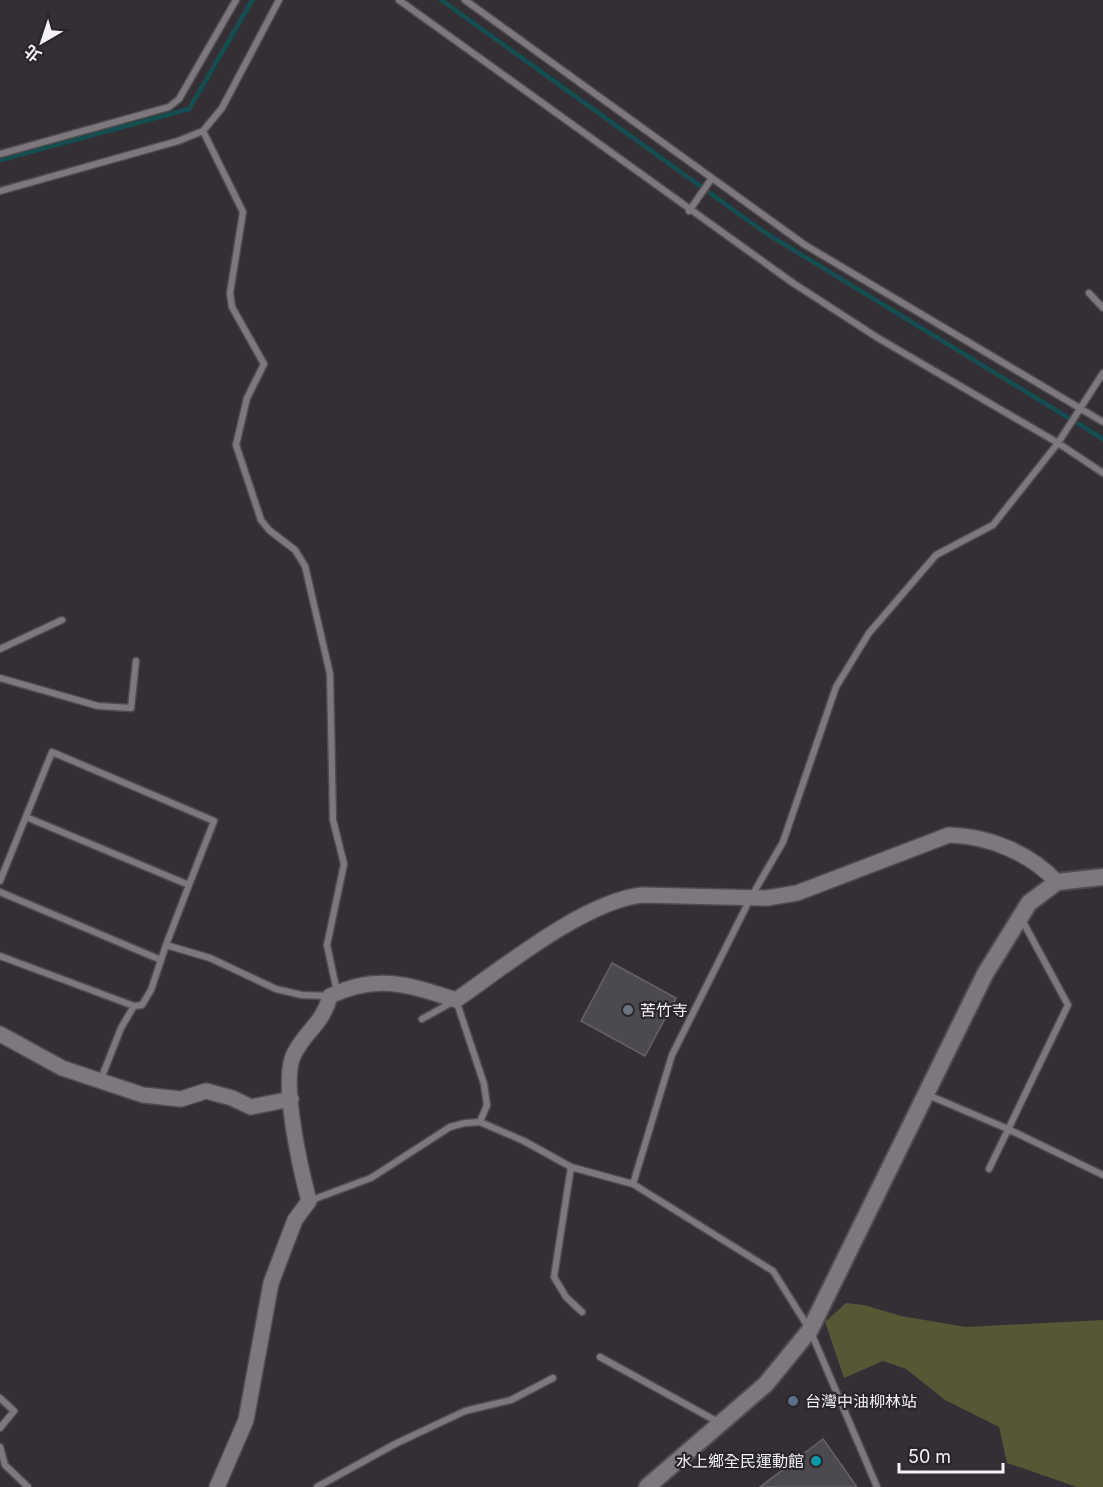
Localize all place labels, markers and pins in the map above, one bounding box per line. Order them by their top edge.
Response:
place label: 苦竹寺 [640,1000,688,1020]
marker: 苦竹寺 [621,1003,635,1017]
place label: 台灣中油柳林站 [805,1391,917,1411]
marker: 台灣中油柳林站 [786,1394,800,1408]
place label: 水上鄉全民運動館 [676,1451,804,1471]
marker: 水上鄉全民運動館 [809,1454,823,1468]

